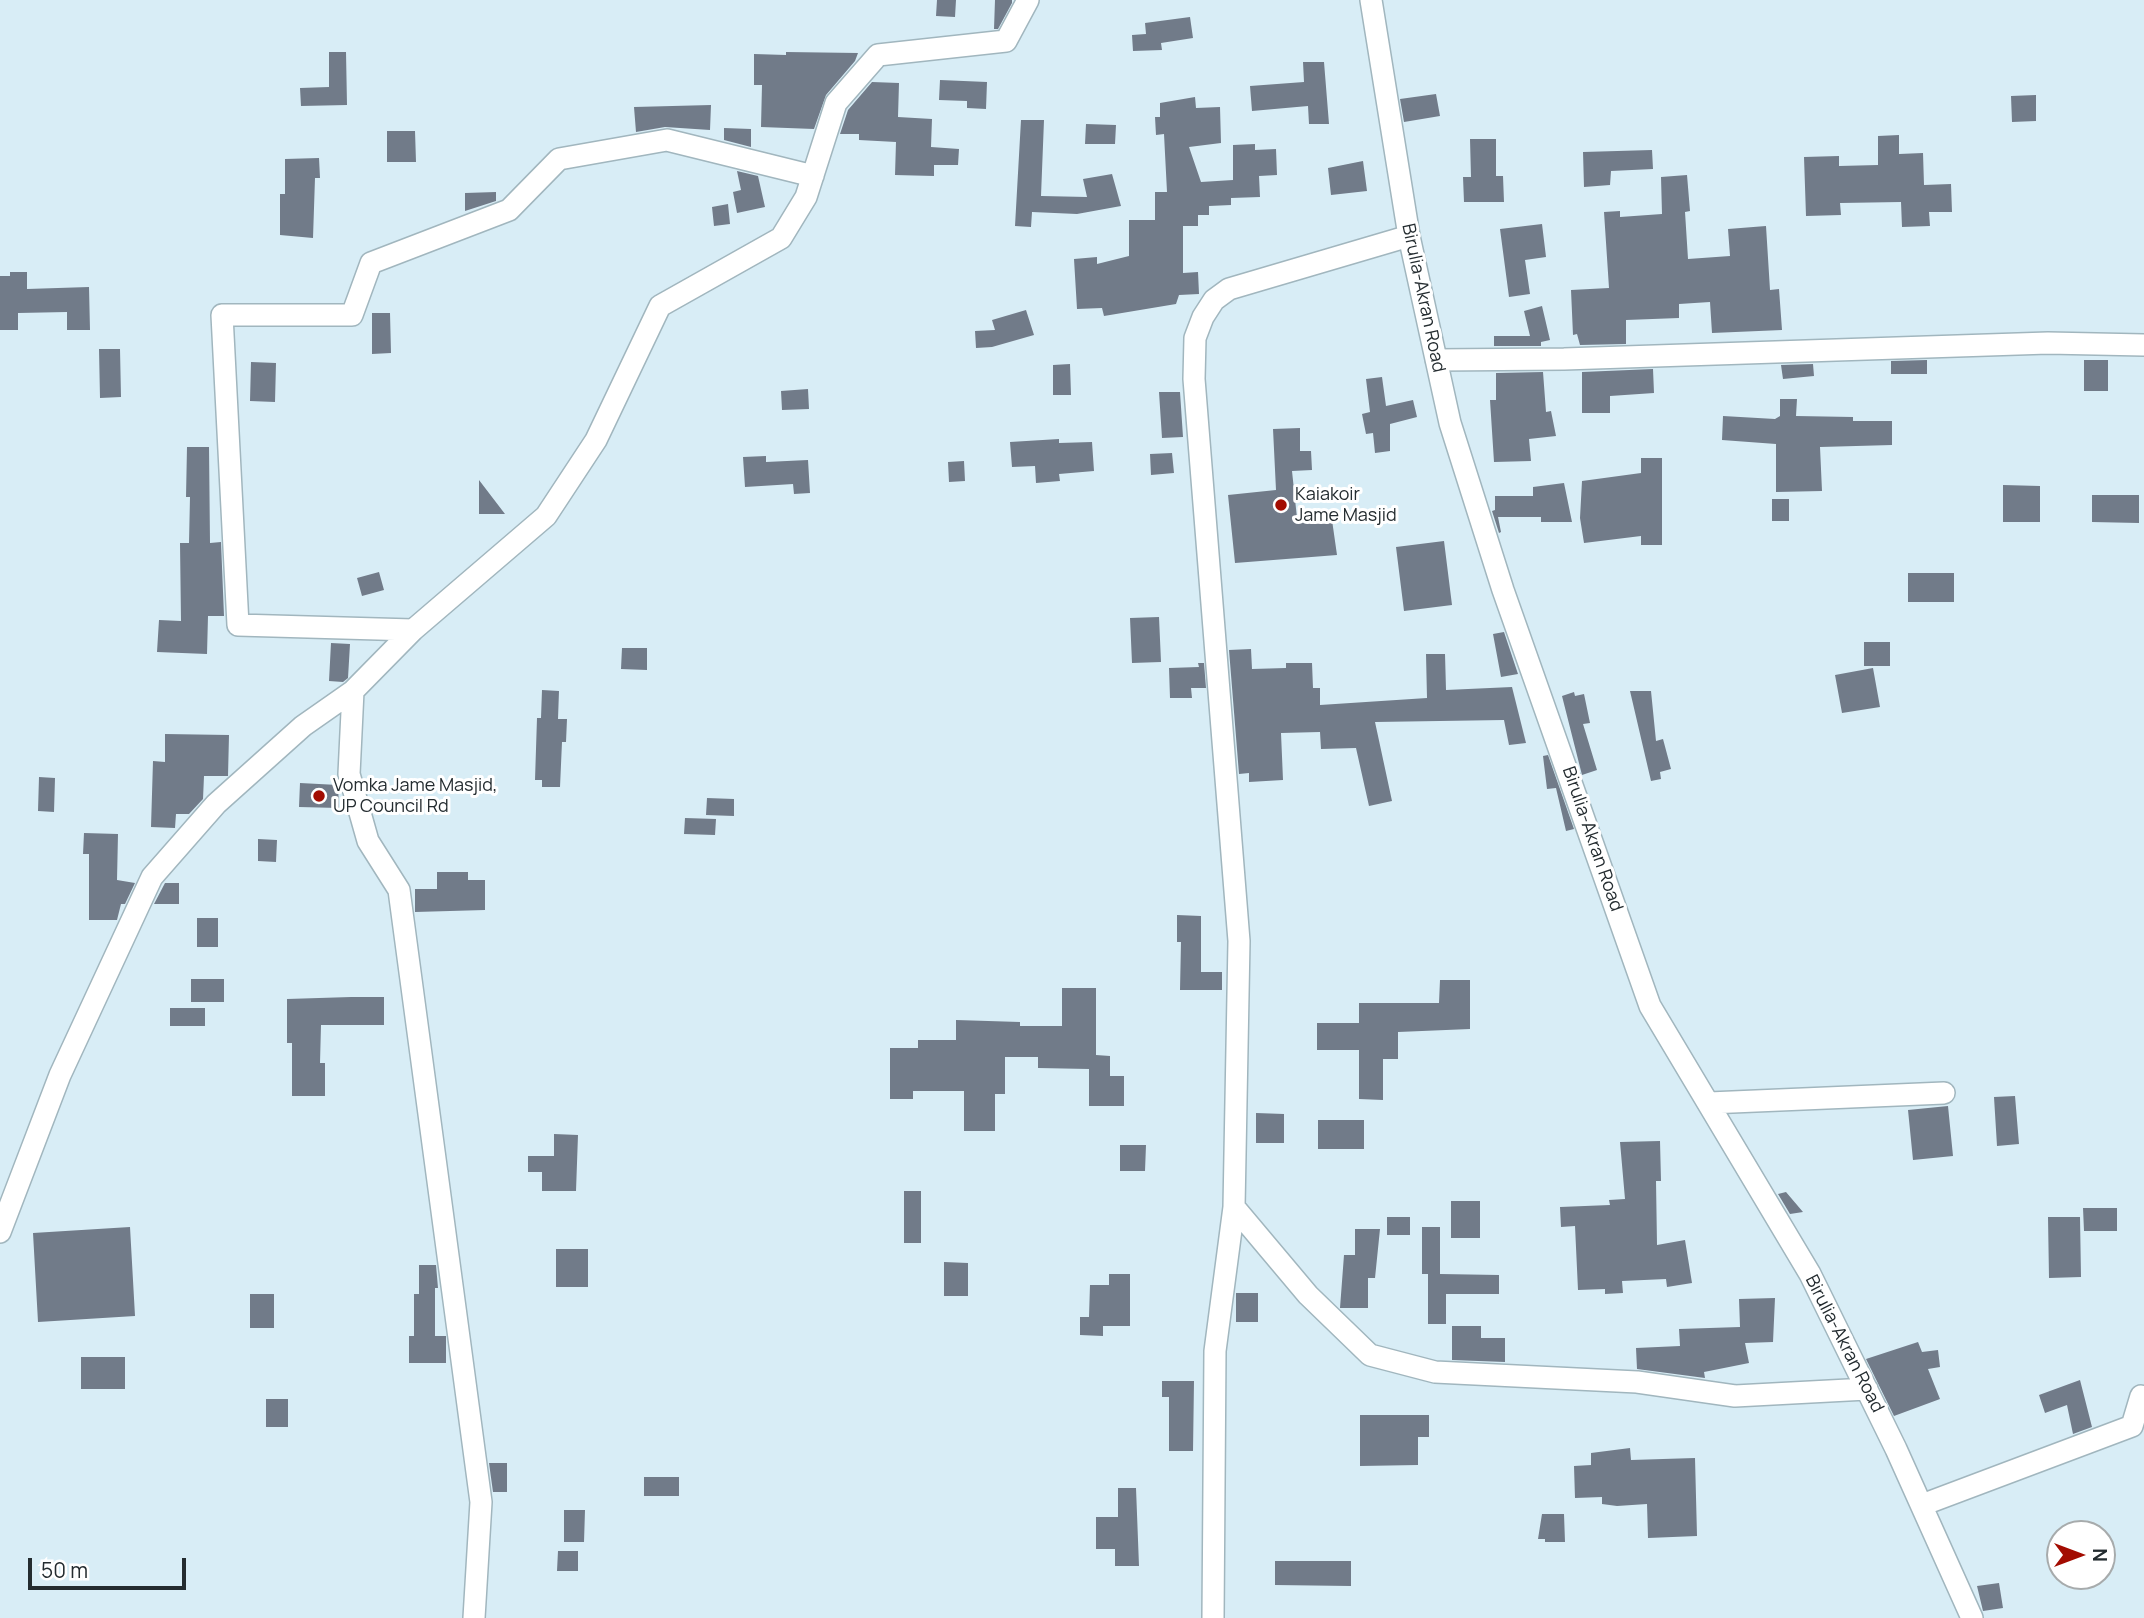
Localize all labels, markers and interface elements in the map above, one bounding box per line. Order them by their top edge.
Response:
street label: Birulia-Akran Road [1397,222,1449,374]
place label: Kaiakoir Jame Masjid [1295,484,1397,526]
marker: Kaiakoir Jame Masjid [1273,497,1289,513]
street label: Birulia-Akran Road [1557,764,1627,914]
place label: Vomka Jame Masjid, UP Council Rd [333,775,498,818]
marker: Vomka Jame Masjid, UP Council Rd [311,788,327,804]
street label: Birulia-Akran Road [1800,1272,1888,1416]
north arrow [2046,1520,2116,1590]
scale bar [32,1544,189,1588]
text: N [2087,1548,2113,1562]
text: 50 m [41,1556,88,1584]

